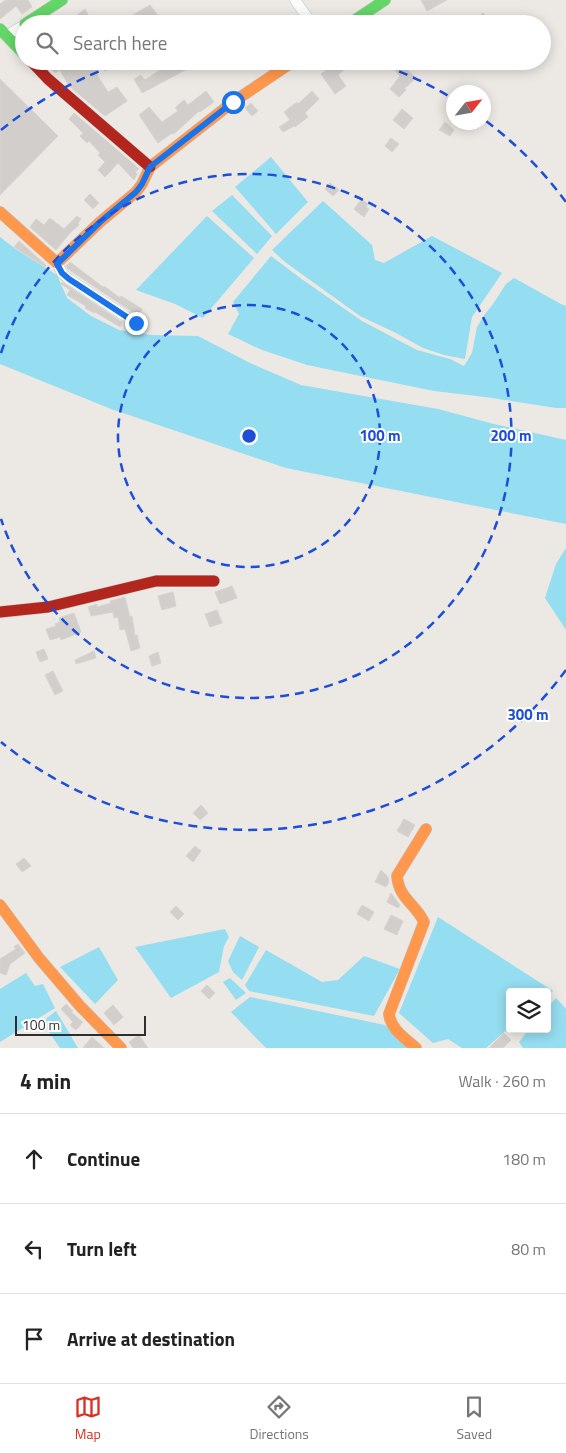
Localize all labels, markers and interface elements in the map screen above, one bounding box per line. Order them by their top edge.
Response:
search box [15,15,551,70]
text: Search here [73,28,167,57]
icon: search [33,29,61,57]
north arrow [446,85,491,130]
route start [222,91,245,114]
route end [125,312,148,335]
text: 100 m [359,424,401,447]
text: 200 m [490,424,532,447]
centre of rings [240,427,258,445]
text: 300 m [507,703,549,726]
map controls [506,988,551,1033]
button: layers [506,988,551,1033]
scale bar [15,1013,146,1036]
text: 100 m [22,1014,60,1035]
text: 4 min [20,1065,71,1097]
text: Walk · 260 m [458,1069,546,1093]
text: Continue [67,1144,140,1173]
icon: ahead [20,1145,48,1173]
text: 180 m [502,1147,546,1171]
text: Turn left [67,1234,137,1263]
icon: left [20,1235,48,1263]
text: 80 m [511,1237,546,1261]
text: Arrive at destination [67,1324,235,1353]
icon: arrive [20,1325,48,1353]
tab: Map [74,1393,102,1444]
tab: Directions [249,1393,309,1444]
tab: Saved [457,1393,492,1444]

